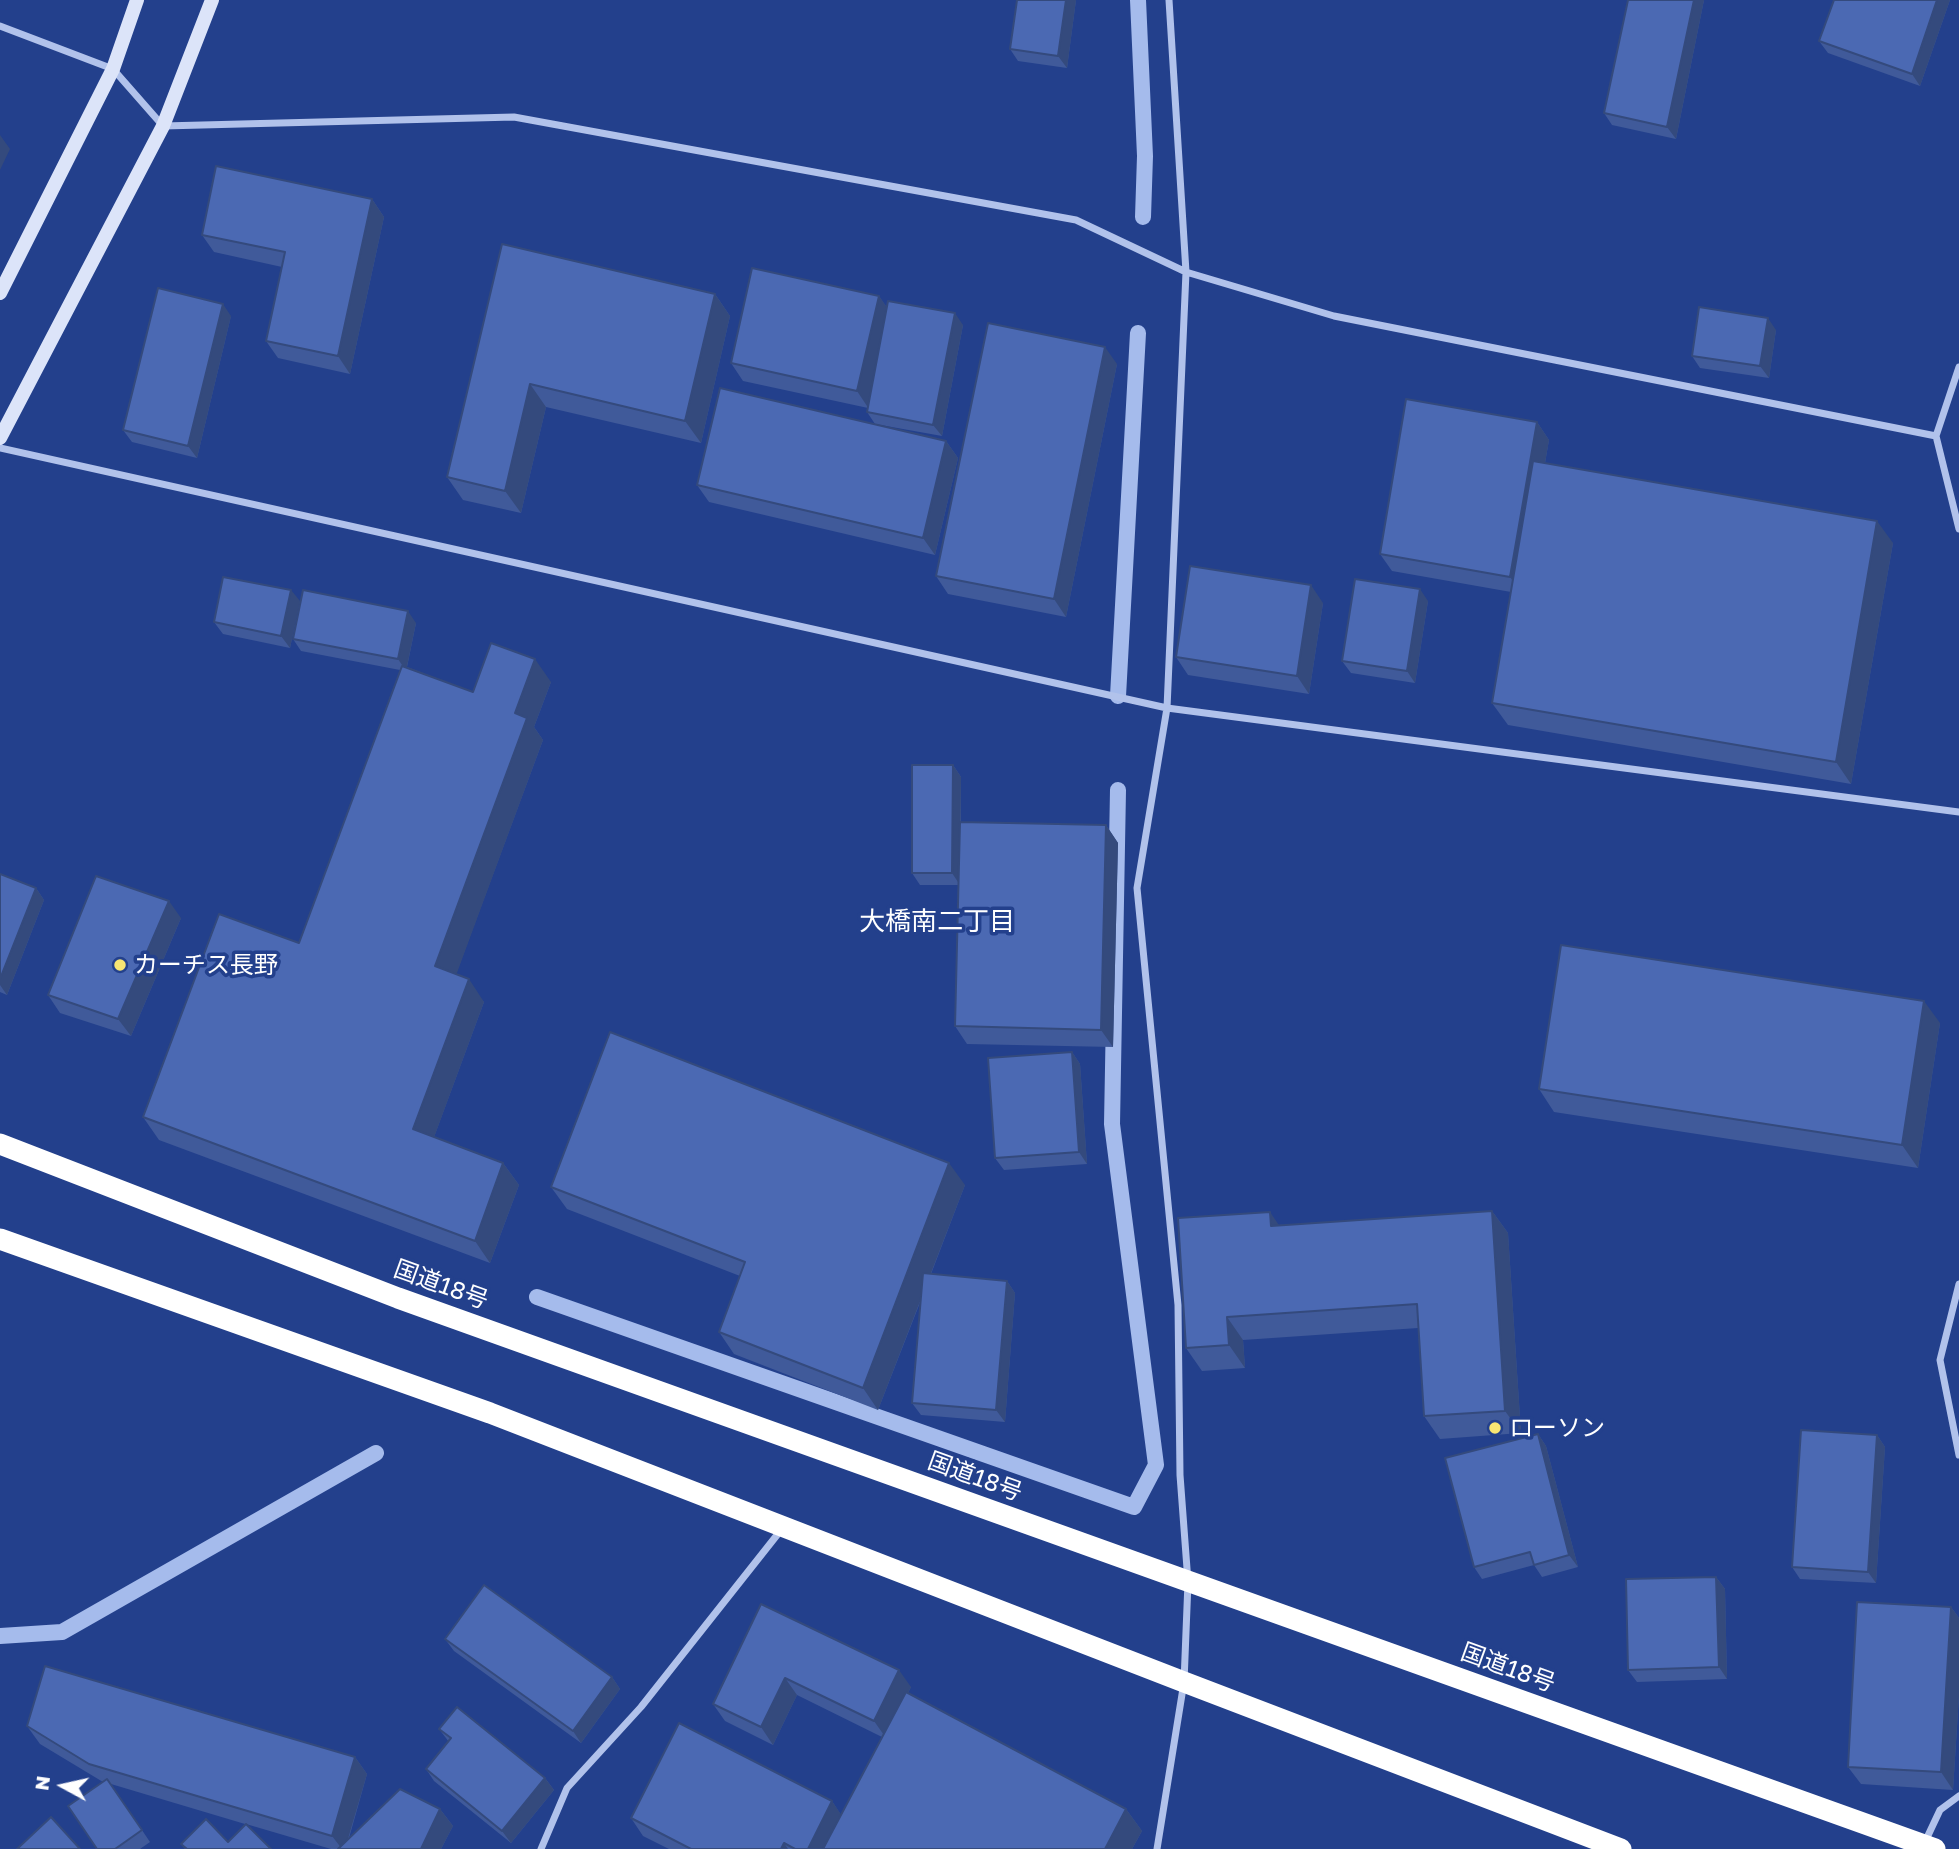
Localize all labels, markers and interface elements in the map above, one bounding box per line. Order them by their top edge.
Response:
district label: 大橋南二丁目 [859,906,1015,938]
place label: カーチス長野 [134,951,278,979]
marker: カーチス長野 [112,957,128,973]
street label: 国道18号 [390,1255,492,1315]
place label: ローソン [1509,1414,1605,1442]
marker: ローソン [1487,1420,1503,1436]
street label: 国道18号 [924,1447,1026,1507]
street label: 国道18号 [1457,1638,1559,1698]
north arrow [28,1751,98,1821]
text: N [29,1774,54,1792]

